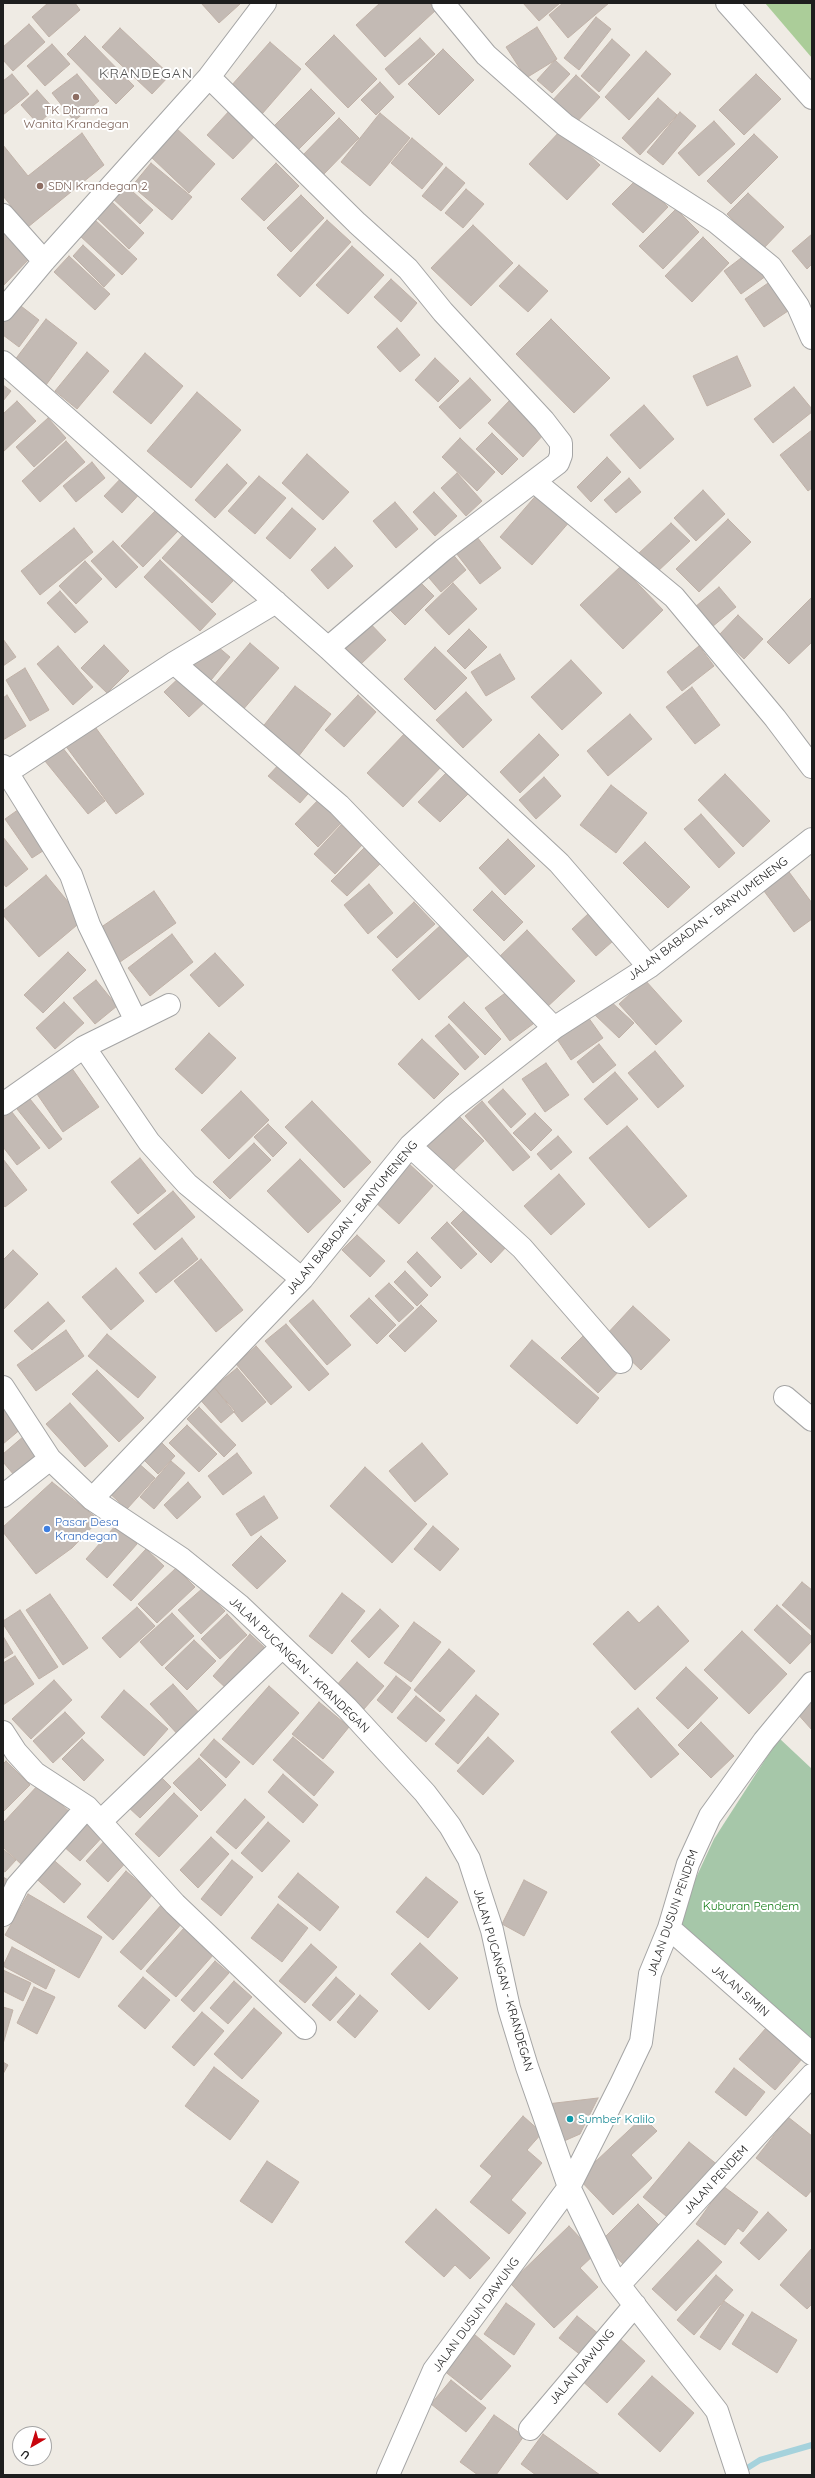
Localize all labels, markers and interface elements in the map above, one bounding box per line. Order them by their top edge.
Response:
district label: KRANDEGAN [99,66,193,82]
marker: TK Dharma Wanita Krandegan [71,92,81,102]
place label: TK Dharma Wanita Krandegan [23,103,129,131]
place label: SDN Krandegan 2 [48,179,148,193]
marker: SDN Krandegan 2 [35,181,45,191]
street label: JALAN BABADAN - BANYUMENENG [625,854,791,984]
street label: JALAN BABADAN - BANYUMENENG [283,1138,421,1298]
place label: Pasar Desa Krandegan [55,1515,119,1543]
marker: Pasar Desa Krandegan [42,1524,52,1534]
street label: JALAN PUCANGAN - KRANDEGAN [226,1594,372,1736]
street label: JALAN DUSUN PENDEM [645,1848,701,1978]
street label: JALAN PUCANGAN - KRANDEGAN [470,1887,536,2073]
park label: Kuburan Pendem [703,1899,799,1913]
street label: JALAN SIMIN [708,1962,772,2020]
place label: Sumber Kalilo [578,2112,655,2126]
marker: Sumber Kalilo [565,2114,575,2124]
street label: JALAN PENDEM [680,2143,752,2217]
street label: JALAN DUSUN DAWUNG [430,2255,522,2375]
street label: JALAN DAWUNG [546,2326,618,2408]
north arrow [12,2426,52,2466]
text: U [18,2447,33,2463]

